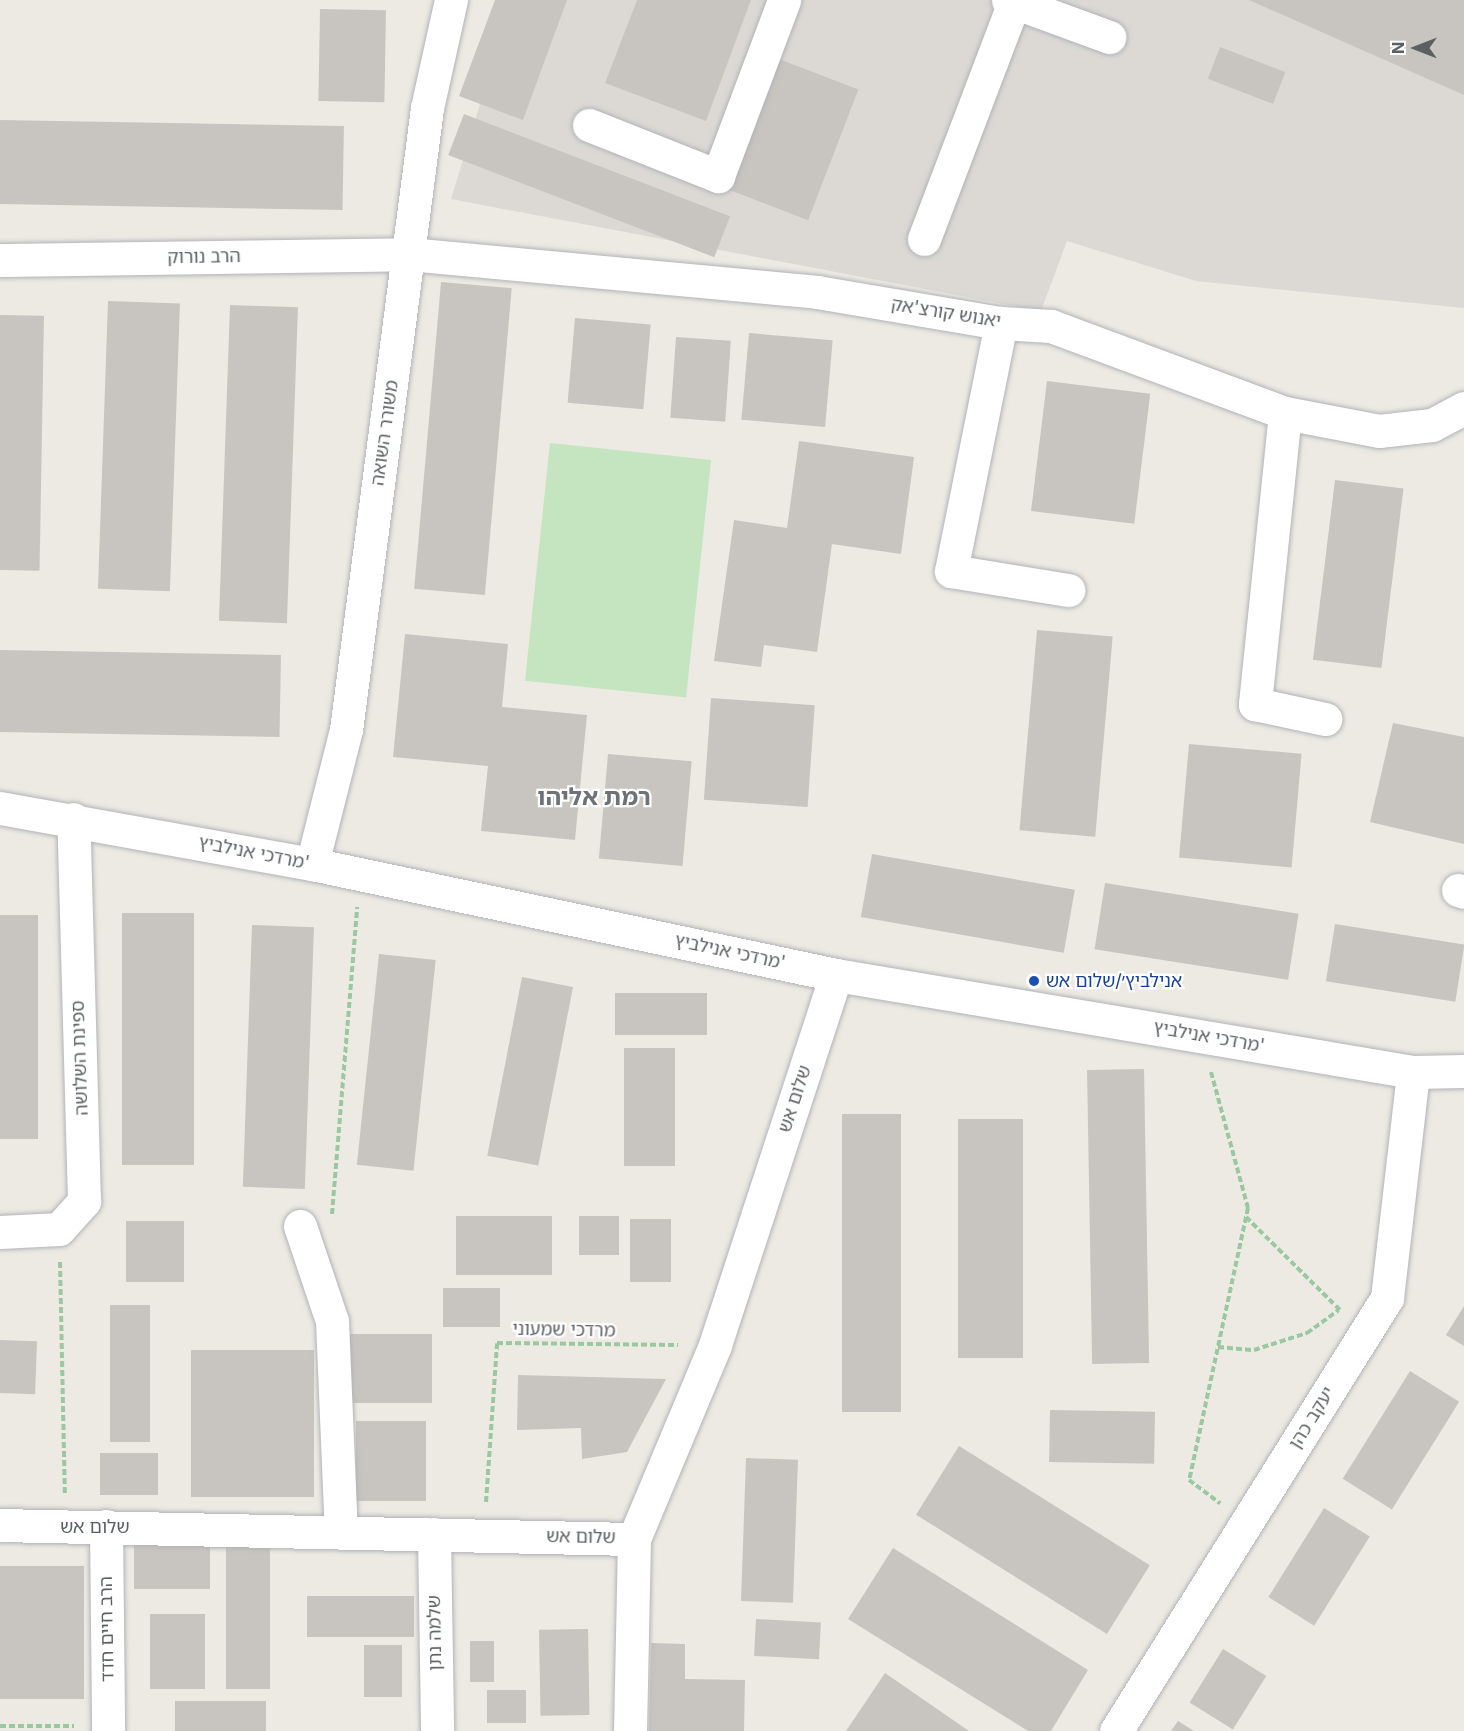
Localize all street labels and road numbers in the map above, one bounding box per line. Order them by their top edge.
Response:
street label: הרב נורוק [167,246,241,268]
street label: יאנוש קורצ'אק [890,294,1002,332]
street label: משורר השואה [367,379,403,487]
street label: מרדכי אנילביץ' [197,832,311,874]
street label: מרדכי אנילביץ' [673,930,787,974]
street label: ספינת השלושה [67,1000,93,1116]
street label: מרדכי אנילביץ' [1152,1017,1266,1057]
street label: שלום אש [774,1063,816,1135]
street label: מרדכי שמעוני [512,1318,616,1342]
street label: יעקב כהן [1285,1383,1339,1453]
street label: שלום אש [60,1516,130,1538]
street label: שלום אש [546,1526,616,1548]
street label: הרב חיים חדד [95,1576,119,1682]
street label: שלמה נתן [424,1595,446,1671]

